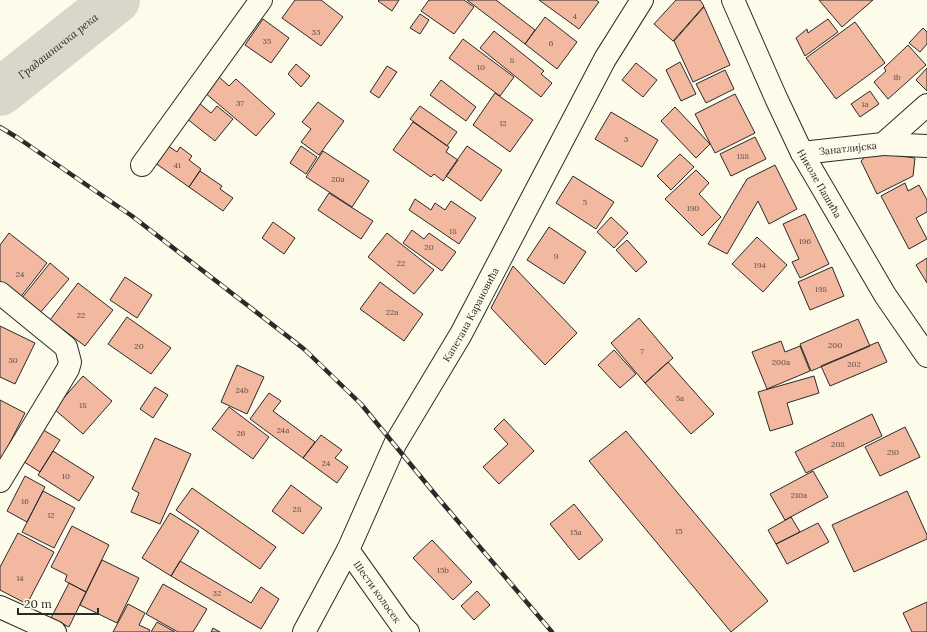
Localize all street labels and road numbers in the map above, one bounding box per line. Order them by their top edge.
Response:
street label: Занатлијска [818,139,878,158]
street label: Николе Пашића [794,147,845,220]
street label: Капетана Карановића [440,265,502,364]
street label: Шести колосек [351,558,404,626]

